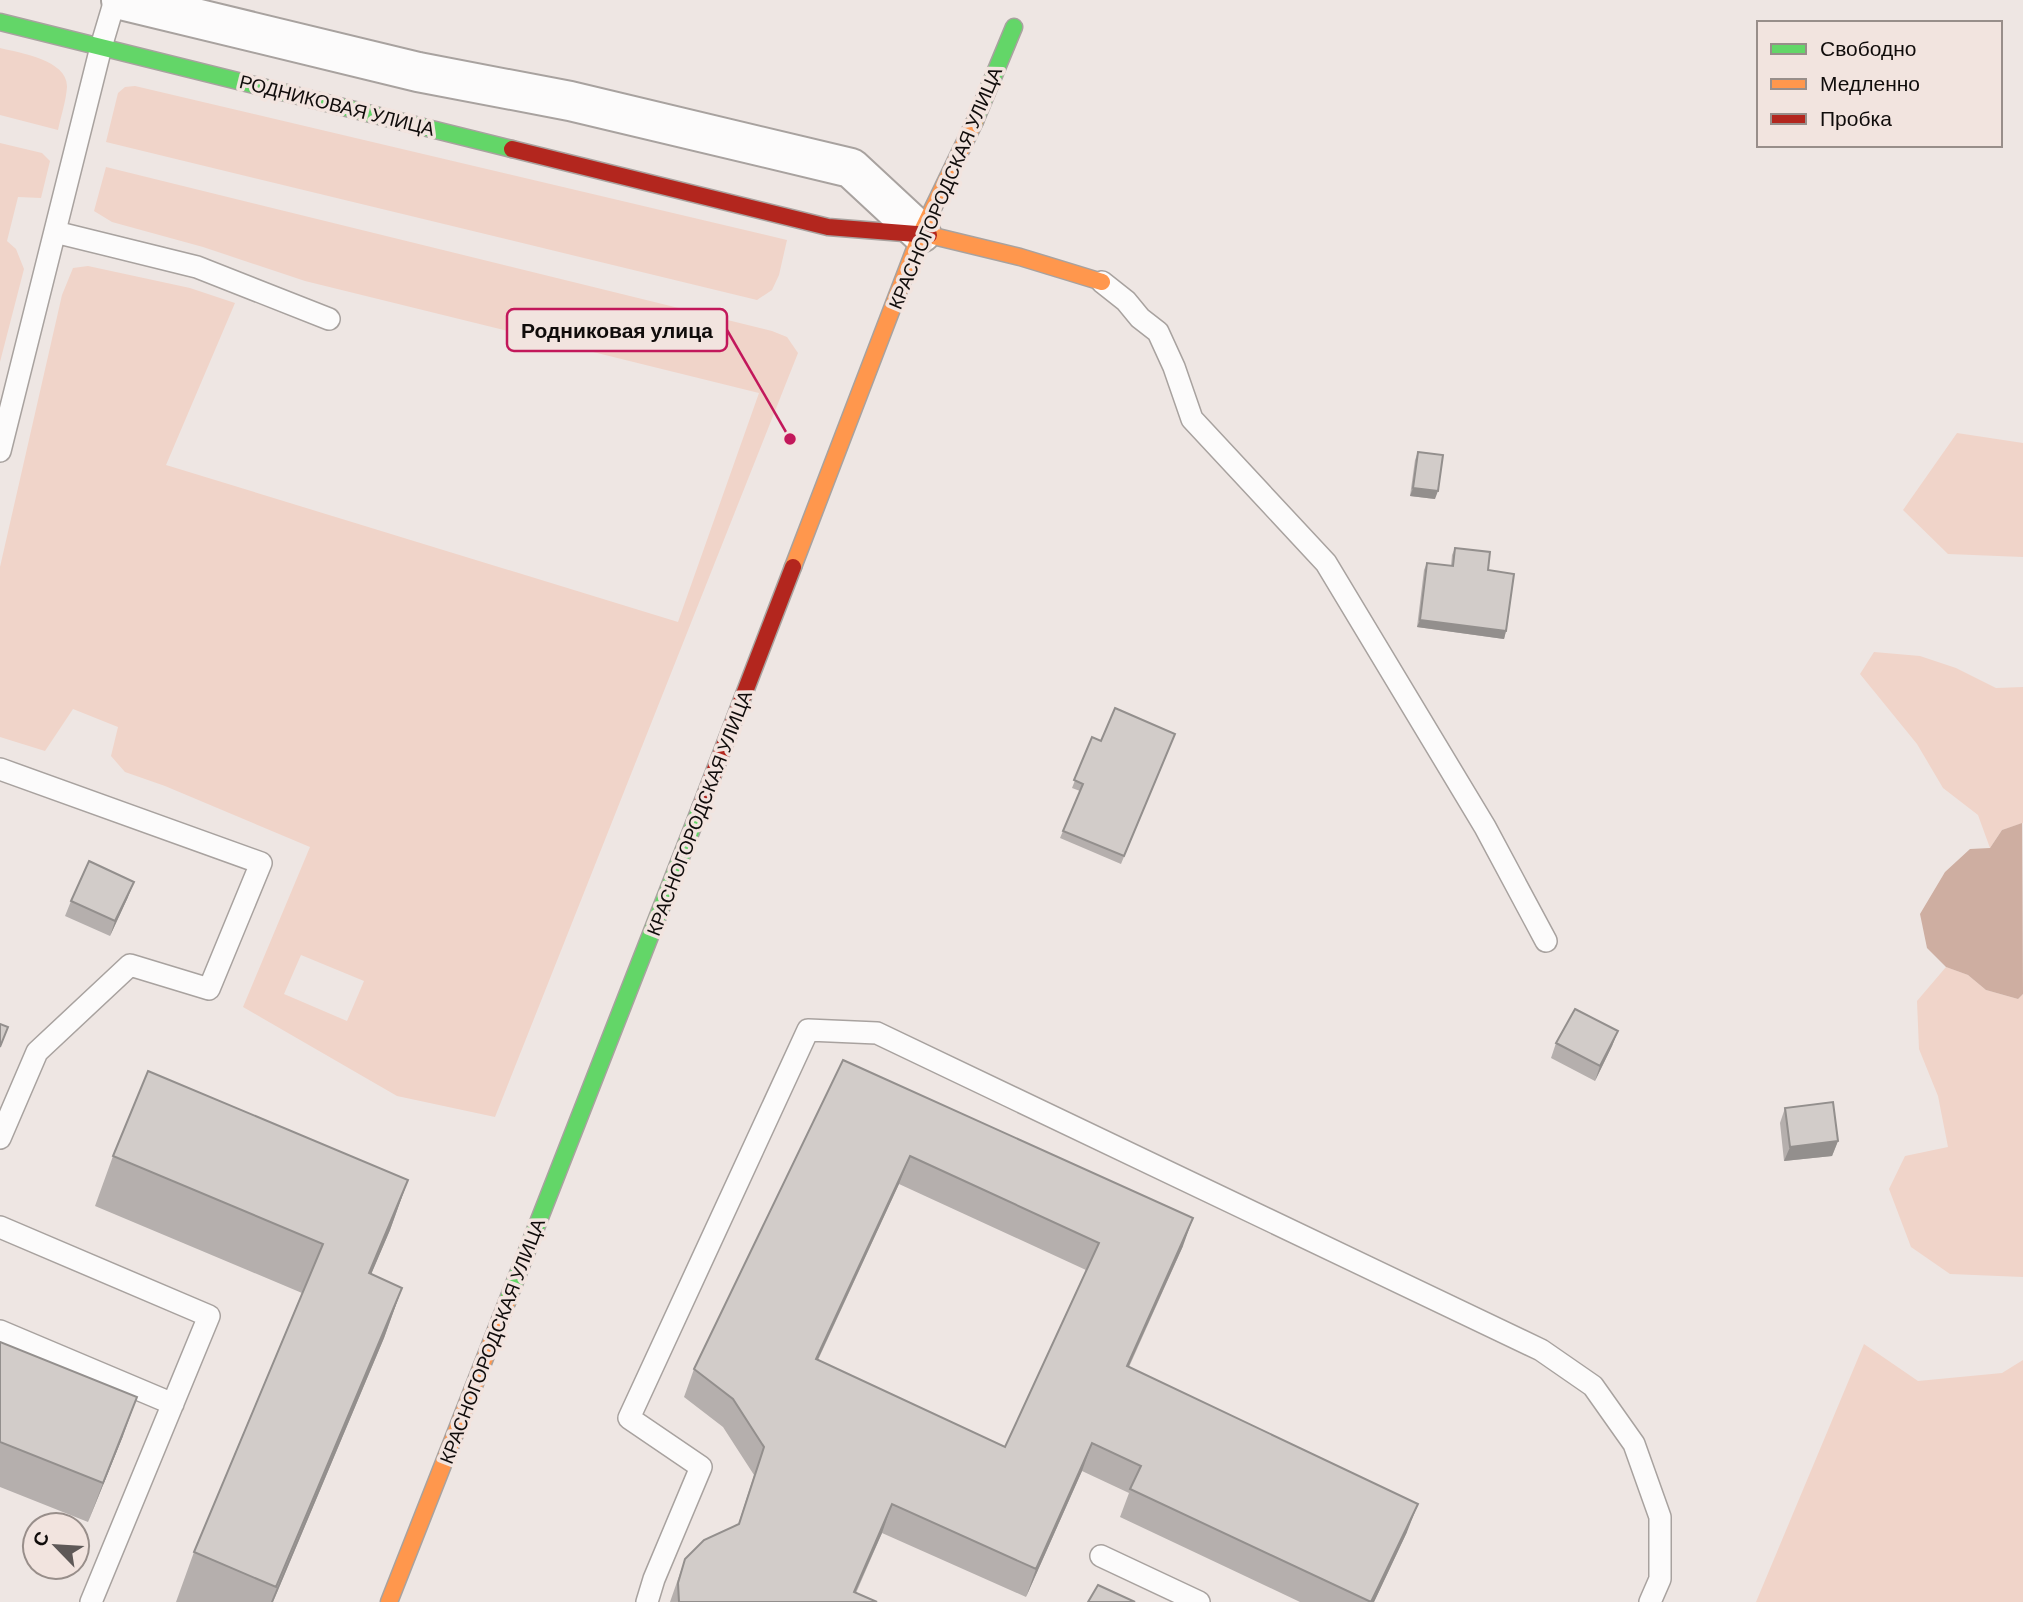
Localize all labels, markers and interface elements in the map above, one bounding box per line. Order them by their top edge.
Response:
legend [1757,21,2002,147]
text: Свободно [1820,35,1917,63]
street label: КРАСНОГОРОДСКАЯ УЛИЦА [883,63,1008,313]
street label: РОДНИКОВАЯ УЛИЦА [237,69,437,142]
text: Медленно [1820,70,1920,98]
text: Пробка [1820,105,1892,133]
callout: Родниковая улица [507,309,727,351]
text: Родниковая улица [521,317,713,345]
street label: КРАСНОГОРОДСКАЯ УЛИЦА [641,687,758,939]
street label: КРАСНОГОРОДСКАЯ УЛИЦА [434,1215,551,1467]
north arrow [21,1511,91,1581]
text: С [27,1527,55,1551]

